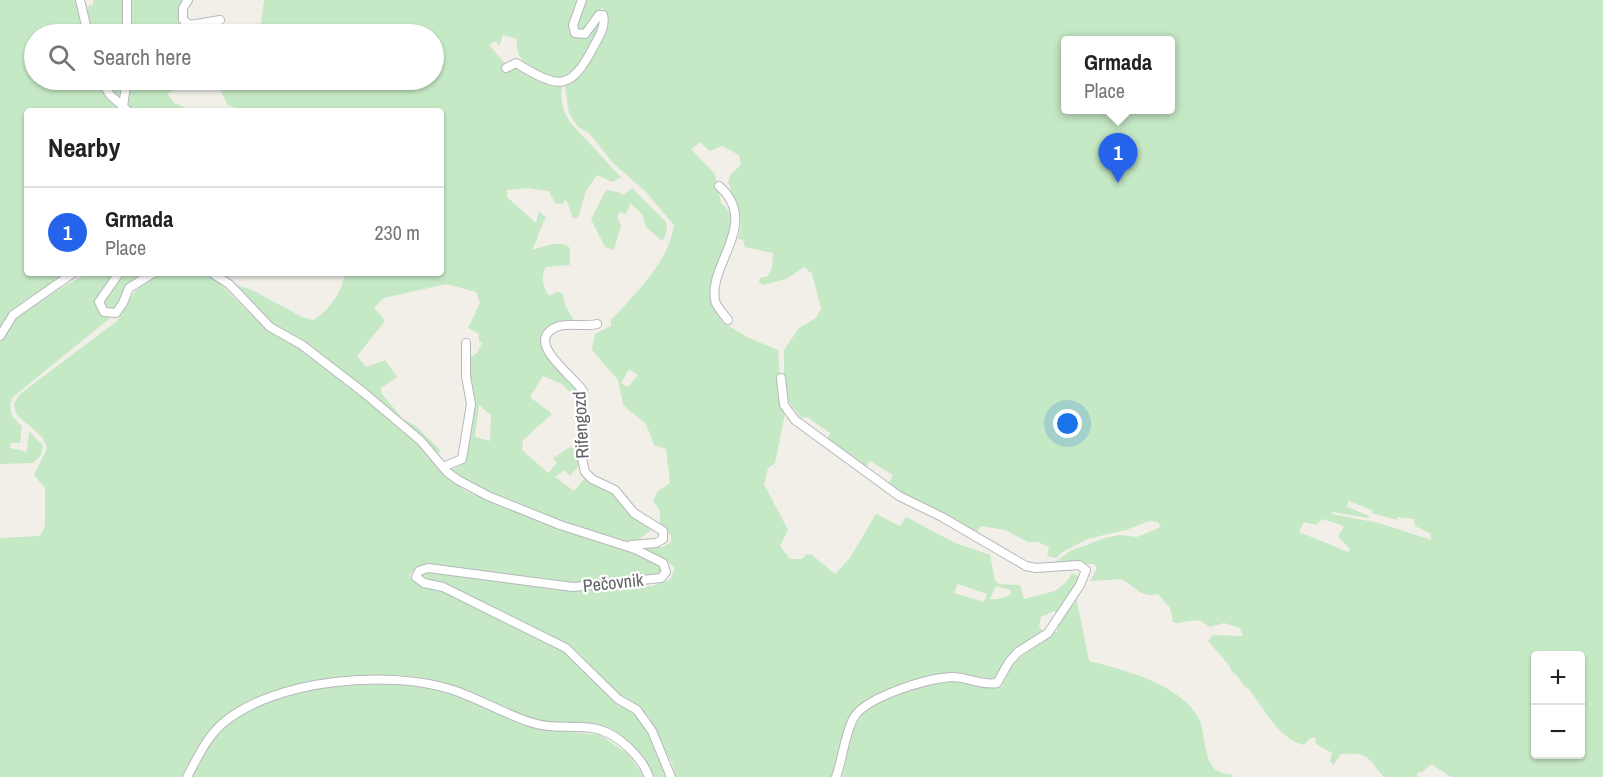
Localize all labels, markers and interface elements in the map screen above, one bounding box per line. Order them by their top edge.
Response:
search box [24,24,444,90]
popup [1061,36,1175,114]
icon: search [45,41,78,74]
text: Search here [93,42,191,72]
text: Grmada [1084,47,1152,77]
text: Place [1084,77,1125,104]
text: Nearby [48,130,120,165]
pin: 1 [1098,134,1138,183]
text: Grmada [105,204,173,234]
text: 1 [63,219,72,246]
text: 230 m [374,219,420,246]
text: Place [105,234,146,261]
street label: Rifengozd [566,391,595,459]
your location [1053,409,1082,438]
street label: Pečovnik [581,567,645,598]
map controls [1531,651,1585,759]
button: + [1531,651,1585,705]
button: − [1531,705,1585,759]

